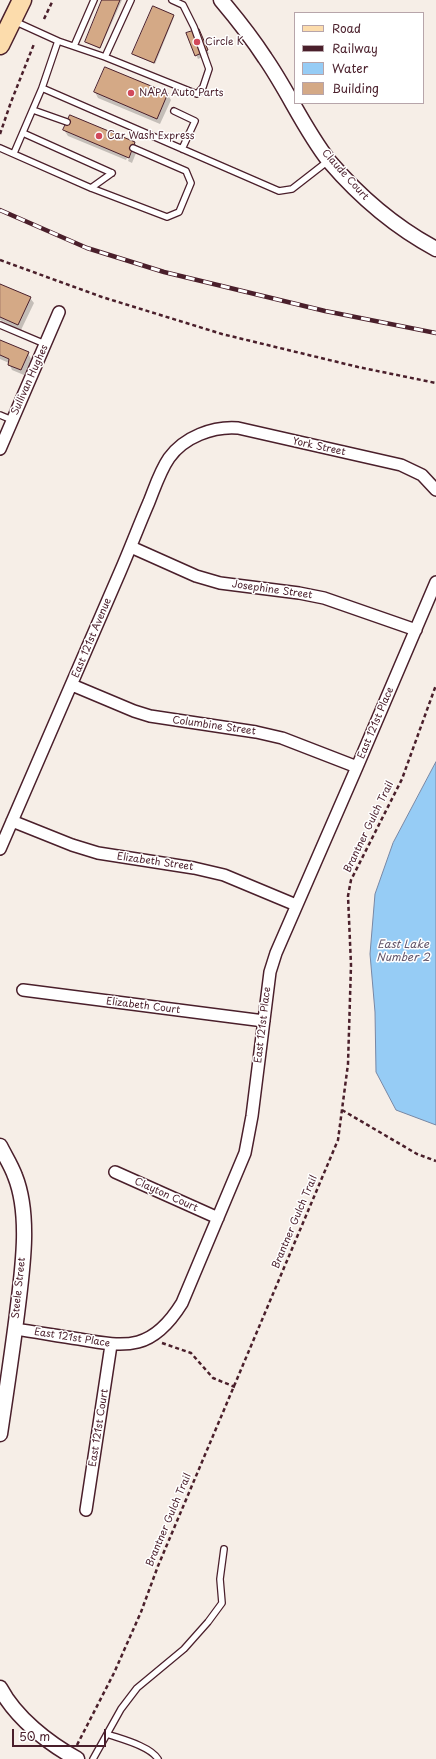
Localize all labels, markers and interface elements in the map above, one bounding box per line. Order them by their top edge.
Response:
legend [294,12,424,104]
text: Road [332,19,361,37]
place label: Circle K [205,36,244,48]
marker: Circle K [192,37,202,47]
text: Railway [332,39,378,57]
text: Water [332,59,368,77]
text: Building [332,79,379,97]
place label: NAPA Auto Parts [139,87,224,99]
marker: NAPA Auto Parts [126,88,136,98]
place label: Car Wash Express [107,130,194,142]
marker: Car Wash Express [94,131,104,141]
street label: Claude Court [319,147,371,203]
street label: Sullivan Hughes [9,343,51,417]
street label: York Street [291,436,347,458]
street label: Josephine Street [231,578,313,602]
street label: East 121st Avenue [70,596,114,680]
street label: East 121st Place [355,685,397,761]
street label: Columbine Street [172,714,256,738]
street label: Brantner Gulch Trail [342,779,396,875]
street label: Elizabeth Street [116,851,194,873]
water label: East Lake Number 2 [376,938,430,964]
street label: East 121st Place [252,986,274,1064]
street label: Elizabeth Court [105,995,181,1017]
street label: Brantner Gulch Trail [270,1174,320,1270]
street label: Clayton Court [132,1176,200,1214]
street label: Steele Street [10,1257,28,1319]
street label: East 121st Place [33,1326,111,1350]
street label: East 121st Court [87,1388,111,1468]
street label: Brantner Gulch Trail [144,1472,194,1568]
scale bar [14,1721,108,1747]
text: 50 m [19,1727,50,1745]

